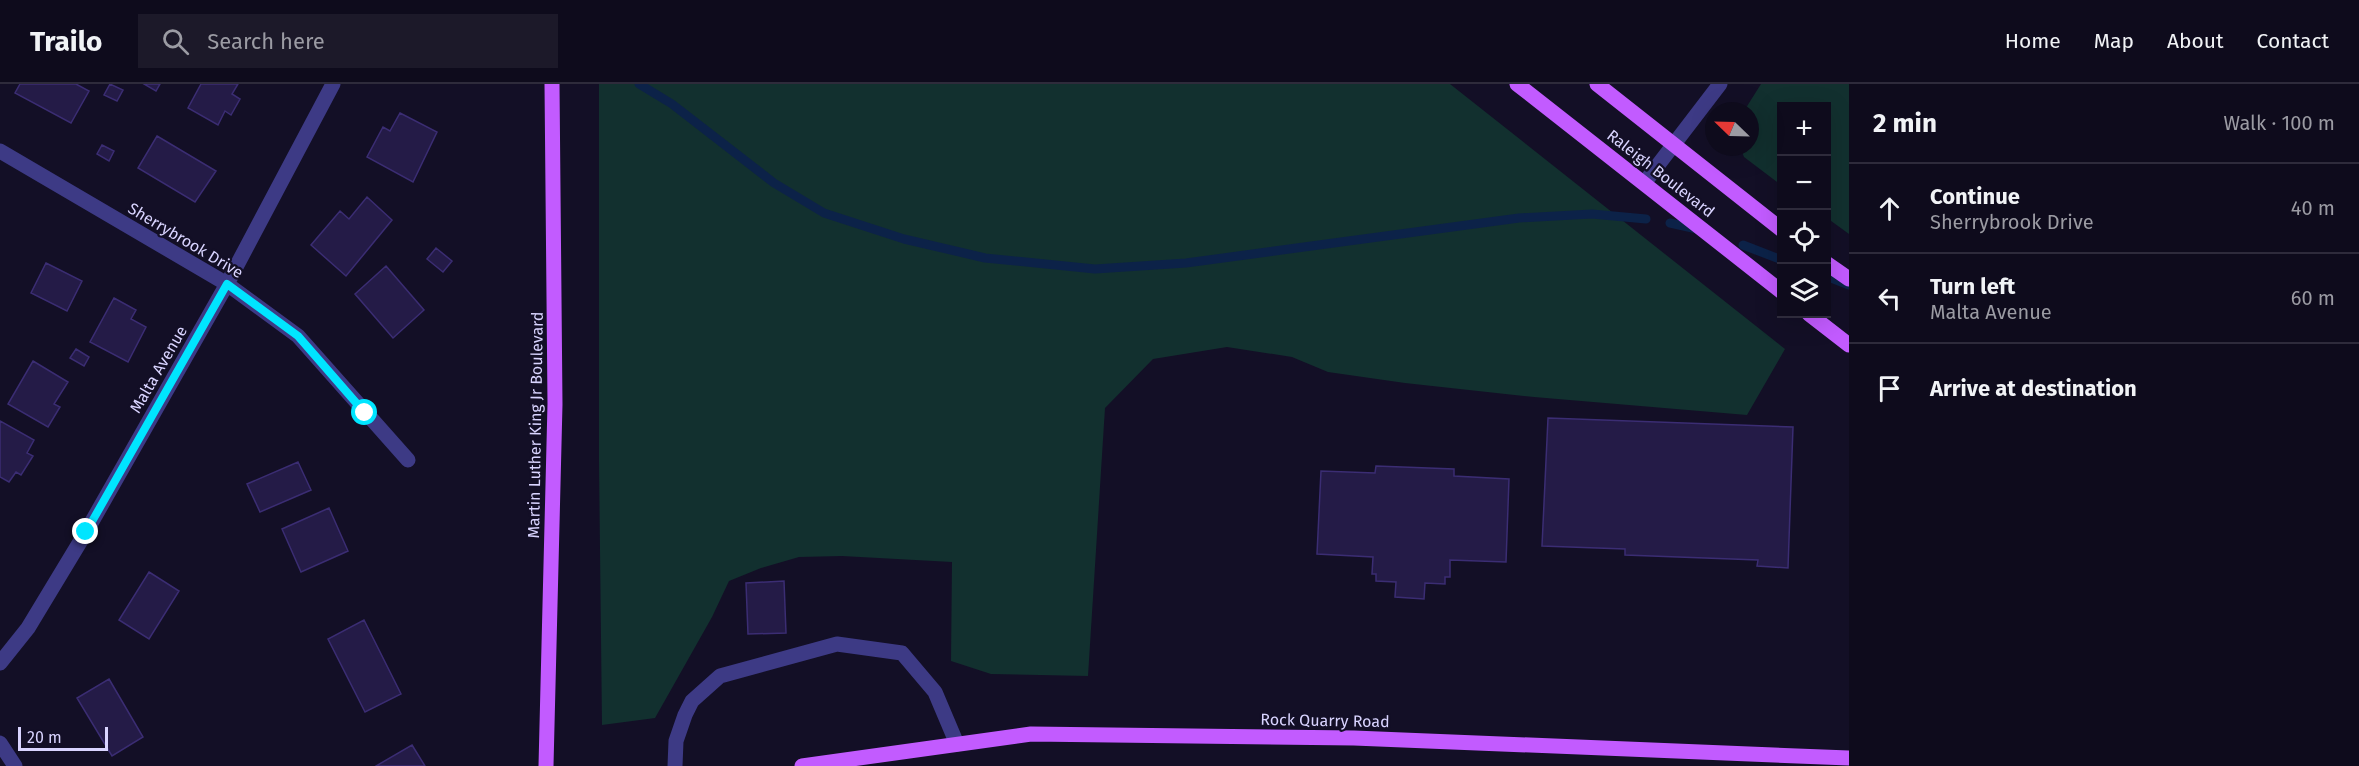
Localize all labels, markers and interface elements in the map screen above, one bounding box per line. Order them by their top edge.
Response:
search box [138,14,558,68]
text: Trailo [30,25,102,58]
icon: search [159,25,192,58]
text: Search here [207,28,325,55]
text: Home [2005,28,2061,54]
text: Map [2094,28,2134,54]
text: About [2167,28,2224,54]
text: Contact [2257,28,2329,54]
north arrow [1705,102,1759,156]
map controls [1777,102,1831,318]
button: + [1777,102,1831,156]
text: 2 min [1873,108,1937,139]
text: Walk · 100 m [2223,111,2335,135]
street label: Raleigh Boulevard [1603,126,1718,221]
button: − [1777,156,1831,210]
text: Continue [1930,183,2020,210]
icon: ahead [1873,192,1906,225]
text: 40 m [2291,196,2335,220]
street label: Sherrybrook Drive [125,199,247,282]
button: locate [1777,210,1831,264]
text: Sherrybrook Drive [1930,210,2094,234]
button: layers [1777,264,1831,318]
text: Turn left [1930,273,2015,300]
icon: left [1873,282,1906,315]
text: 60 m [2291,286,2335,310]
text: Malta Avenue [1930,300,2052,324]
street label: Martin Luther King Jr Boulevard [524,311,547,539]
street label: Malta Avenue [126,322,191,416]
icon: arrive [1873,372,1906,405]
text: Arrive at destination [1930,375,2137,402]
route start [351,399,377,425]
route end [72,518,98,544]
street label: Rock Quarry Road [1260,710,1390,731]
scale bar [18,724,108,752]
text: 20 m [27,728,62,747]

